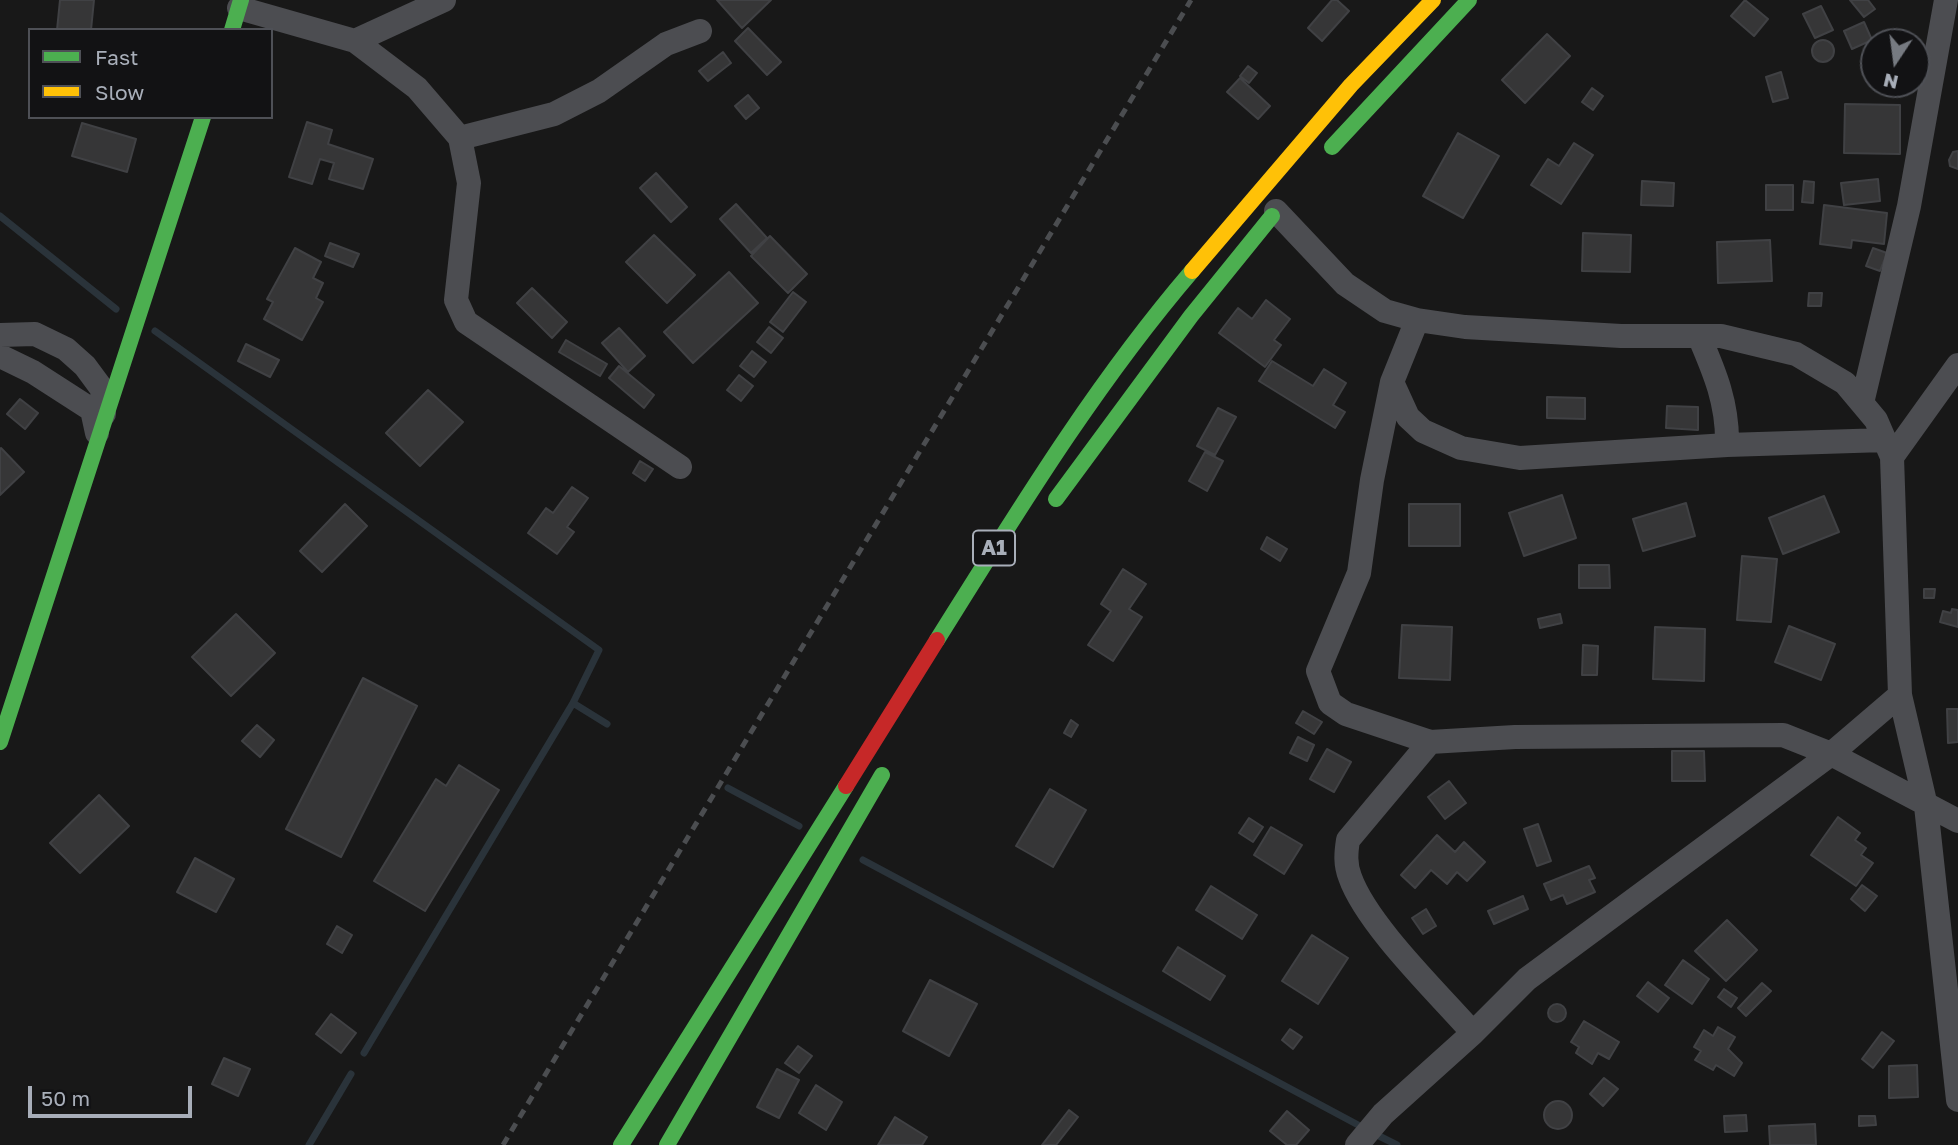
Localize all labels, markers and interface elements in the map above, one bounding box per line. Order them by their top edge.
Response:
legend [28,28,273,119]
north arrow [1860,28,1930,98]
text: Fast [95,44,138,70]
text: N [1881,69,1900,95]
text: Slow [95,79,144,105]
road number: A1 [973,530,1015,566]
scale bar [32,1072,196,1116]
text: 50 m [41,1085,90,1111]

